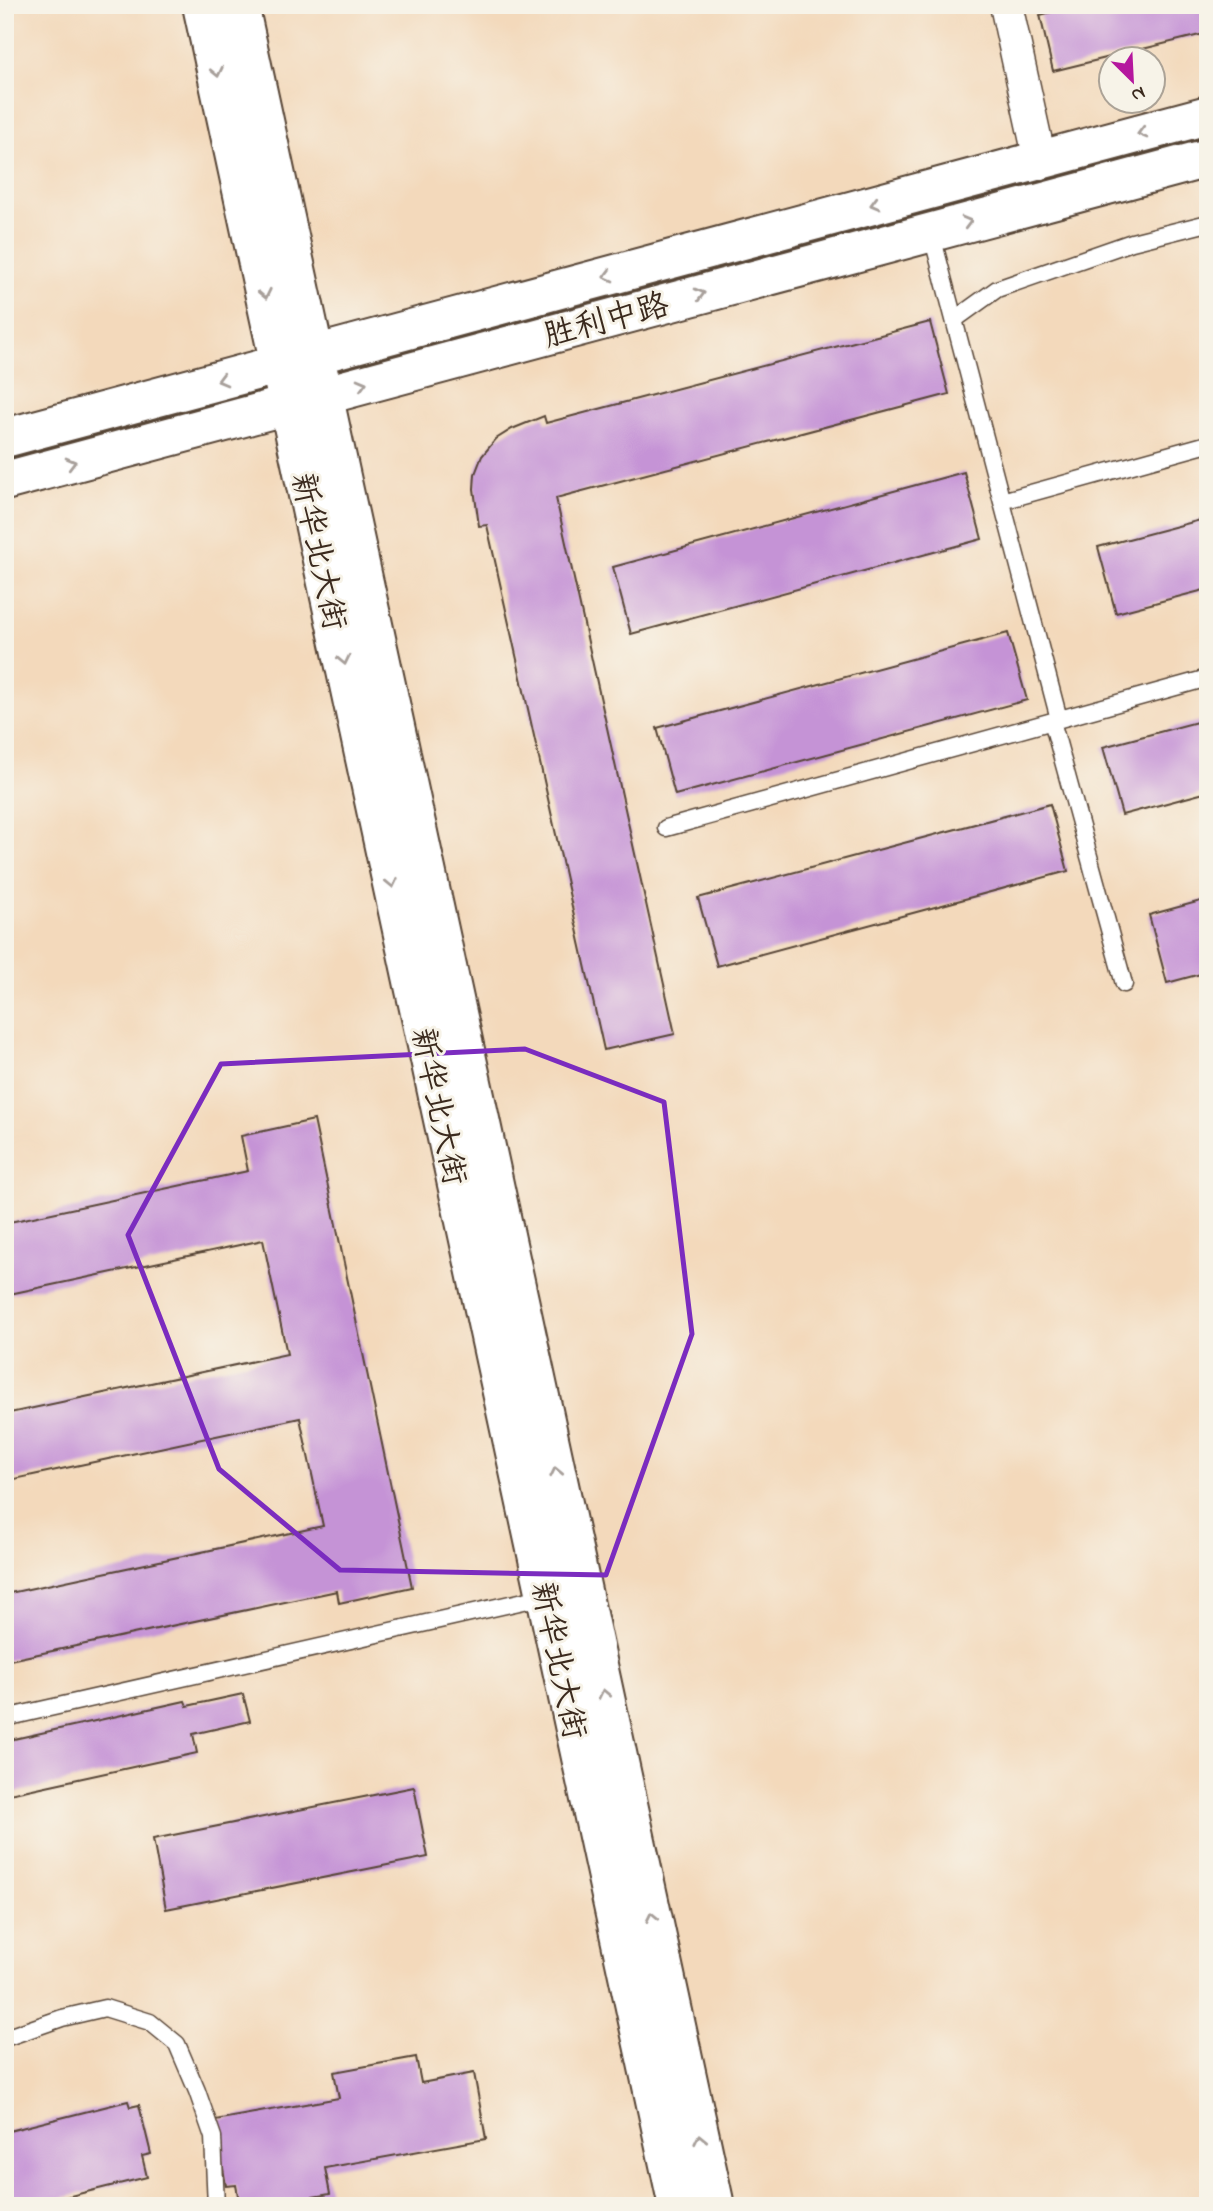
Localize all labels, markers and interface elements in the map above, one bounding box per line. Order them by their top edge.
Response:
north arrow [1098,46,1168,116]
one-way arrow [208,66,223,78]
text: N [1126,78,1149,108]
one-way arrow [1136,125,1148,139]
one-way arrow [869,196,881,211]
one-way arrow [961,216,973,230]
one-way arrow [602,268,614,282]
street label: 胜利中路 [539,283,675,362]
one-way arrow [694,287,706,302]
one-way arrow [257,288,271,300]
one-way arrow [216,371,228,386]
one-way arrow [356,378,368,393]
one-way arrow [65,457,77,471]
street label: 新华北大街 [277,469,356,635]
one-way arrow [336,654,350,666]
one-way arrow [384,877,398,889]
street label: 新华北大街 [397,1024,476,1190]
one-way arrow [550,1466,565,1478]
street label: 新华北大街 [517,1578,596,1744]
one-way arrow [598,1688,613,1700]
one-way arrow [646,1911,661,1923]
one-way arrow [694,2133,709,2145]

